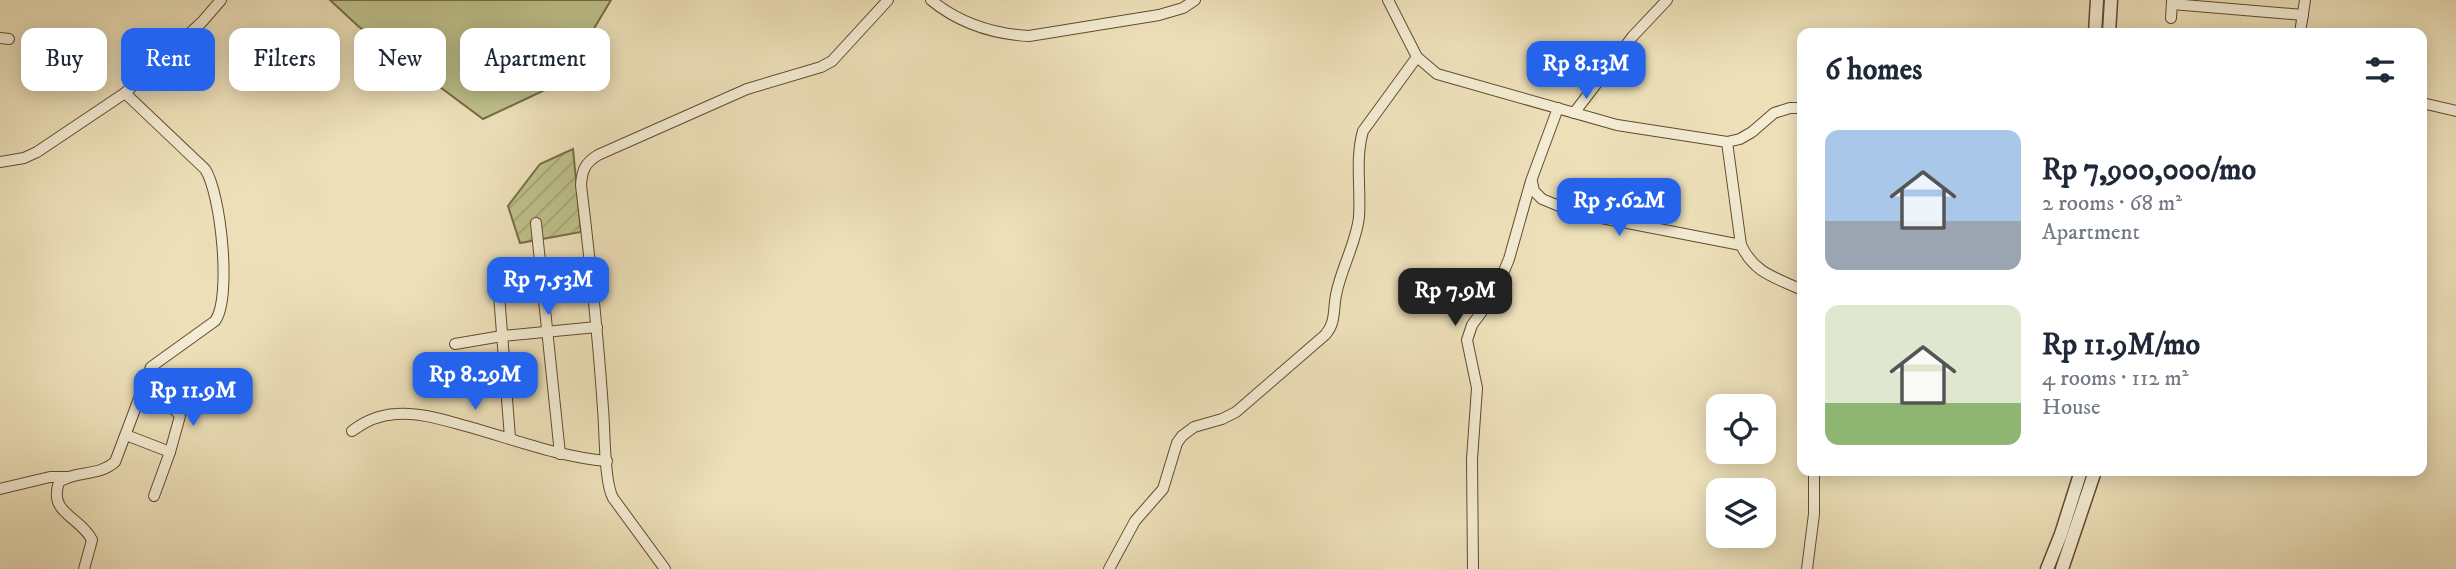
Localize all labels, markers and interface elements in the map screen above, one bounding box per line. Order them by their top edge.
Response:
chip: Buy [21,28,107,91]
chip: Rent [121,28,215,91]
chip: Filters [229,28,340,91]
chip: New [354,28,446,91]
chip: Apartment [460,28,610,91]
pin: Rp 8.13M [1514,42,1658,101]
text: Rp 8.13M [1543,49,1629,78]
icon: filters [2361,51,2399,89]
text: 6 homes [1825,52,1922,89]
text: Rp 7,900,000/mo [2042,152,2256,189]
icon: home [1881,158,1965,242]
pin: Rp 5.62M [1547,178,1691,238]
text: Rp 5.62M [1573,186,1665,215]
text: 2 rooms · 68 m² [2042,189,2182,218]
text: Apartment [2042,218,2140,247]
pin: Rp 7.53M [476,258,620,317]
text: Rp 7.53M [503,265,593,294]
pin: Rp 7.9M [1390,268,1520,328]
text: Rp 7.9M [1414,276,1496,305]
text: Rp 11.9M/mo [2042,327,2200,364]
icon: home [1881,333,1965,417]
pin: Rp 8.29M [403,352,547,412]
text: Rp 8.29M [429,360,521,389]
text: 4 rooms · 112 m² [2042,364,2189,393]
pin: Rp 11.9M [121,368,265,428]
text: Rp 11.9M [150,376,236,405]
text: House [2042,393,2100,422]
map controls [1706,394,1776,548]
button: locate [1706,394,1776,464]
button: layers [1706,478,1776,548]

